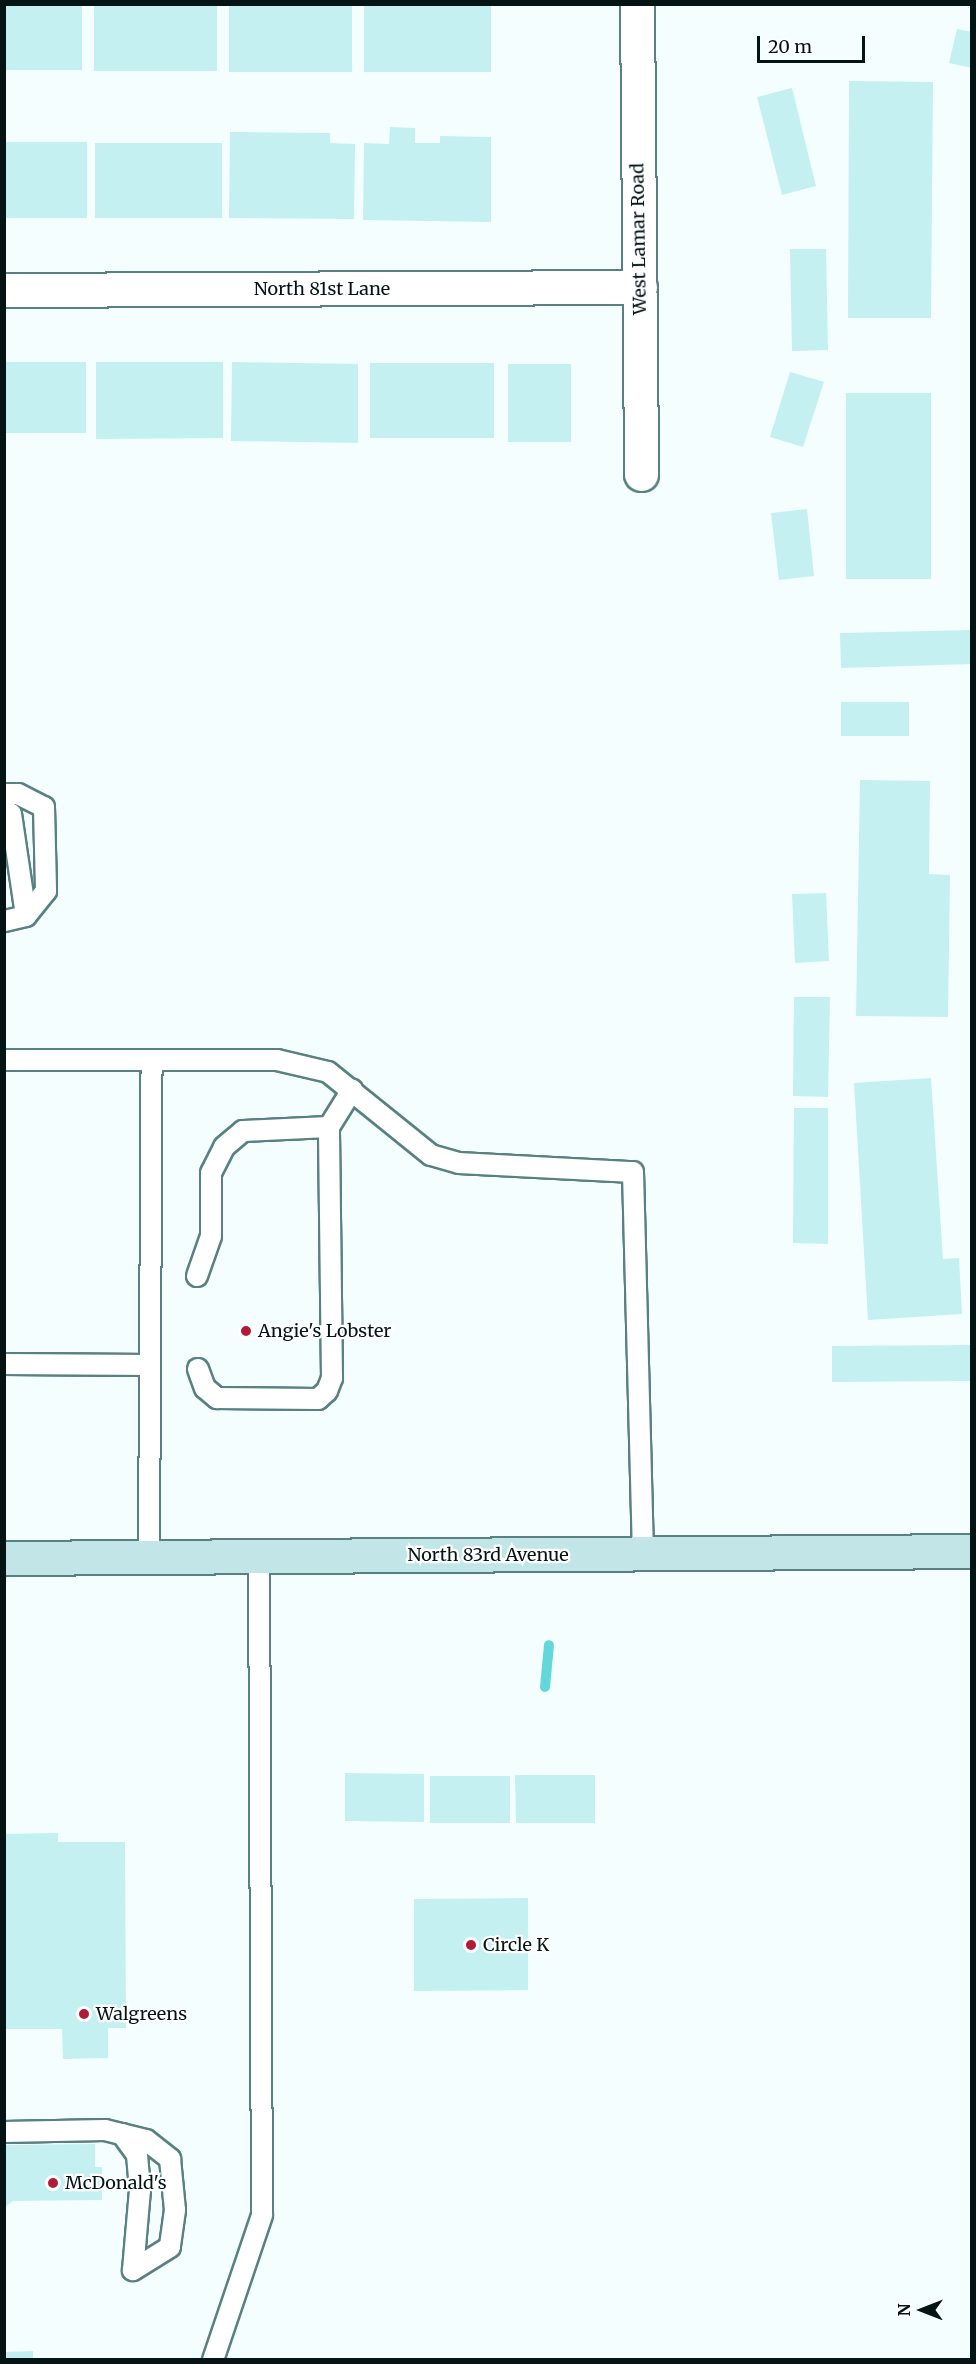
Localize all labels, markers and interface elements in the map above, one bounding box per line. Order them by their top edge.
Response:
scale bar [760,24,868,62]
text: 20 m [768,35,812,58]
street label: West Lamar Road [627,163,651,315]
street label: North 81st Lane [254,278,390,300]
place label: Angie's Lobster [258,1320,391,1342]
marker: Angie's Lobster [239,1324,253,1338]
street label: North 83rd Avenue [407,1544,569,1566]
place label: Circle K [483,1934,549,1956]
marker: Circle K [464,1938,478,1952]
place label: Walgreens [96,2003,187,2025]
marker: Walgreens [77,2007,91,2021]
place label: McDonald's [65,2172,167,2194]
marker: McDonald's [46,2176,60,2190]
north arrow [892,2280,952,2340]
text: N [894,2304,914,2316]

